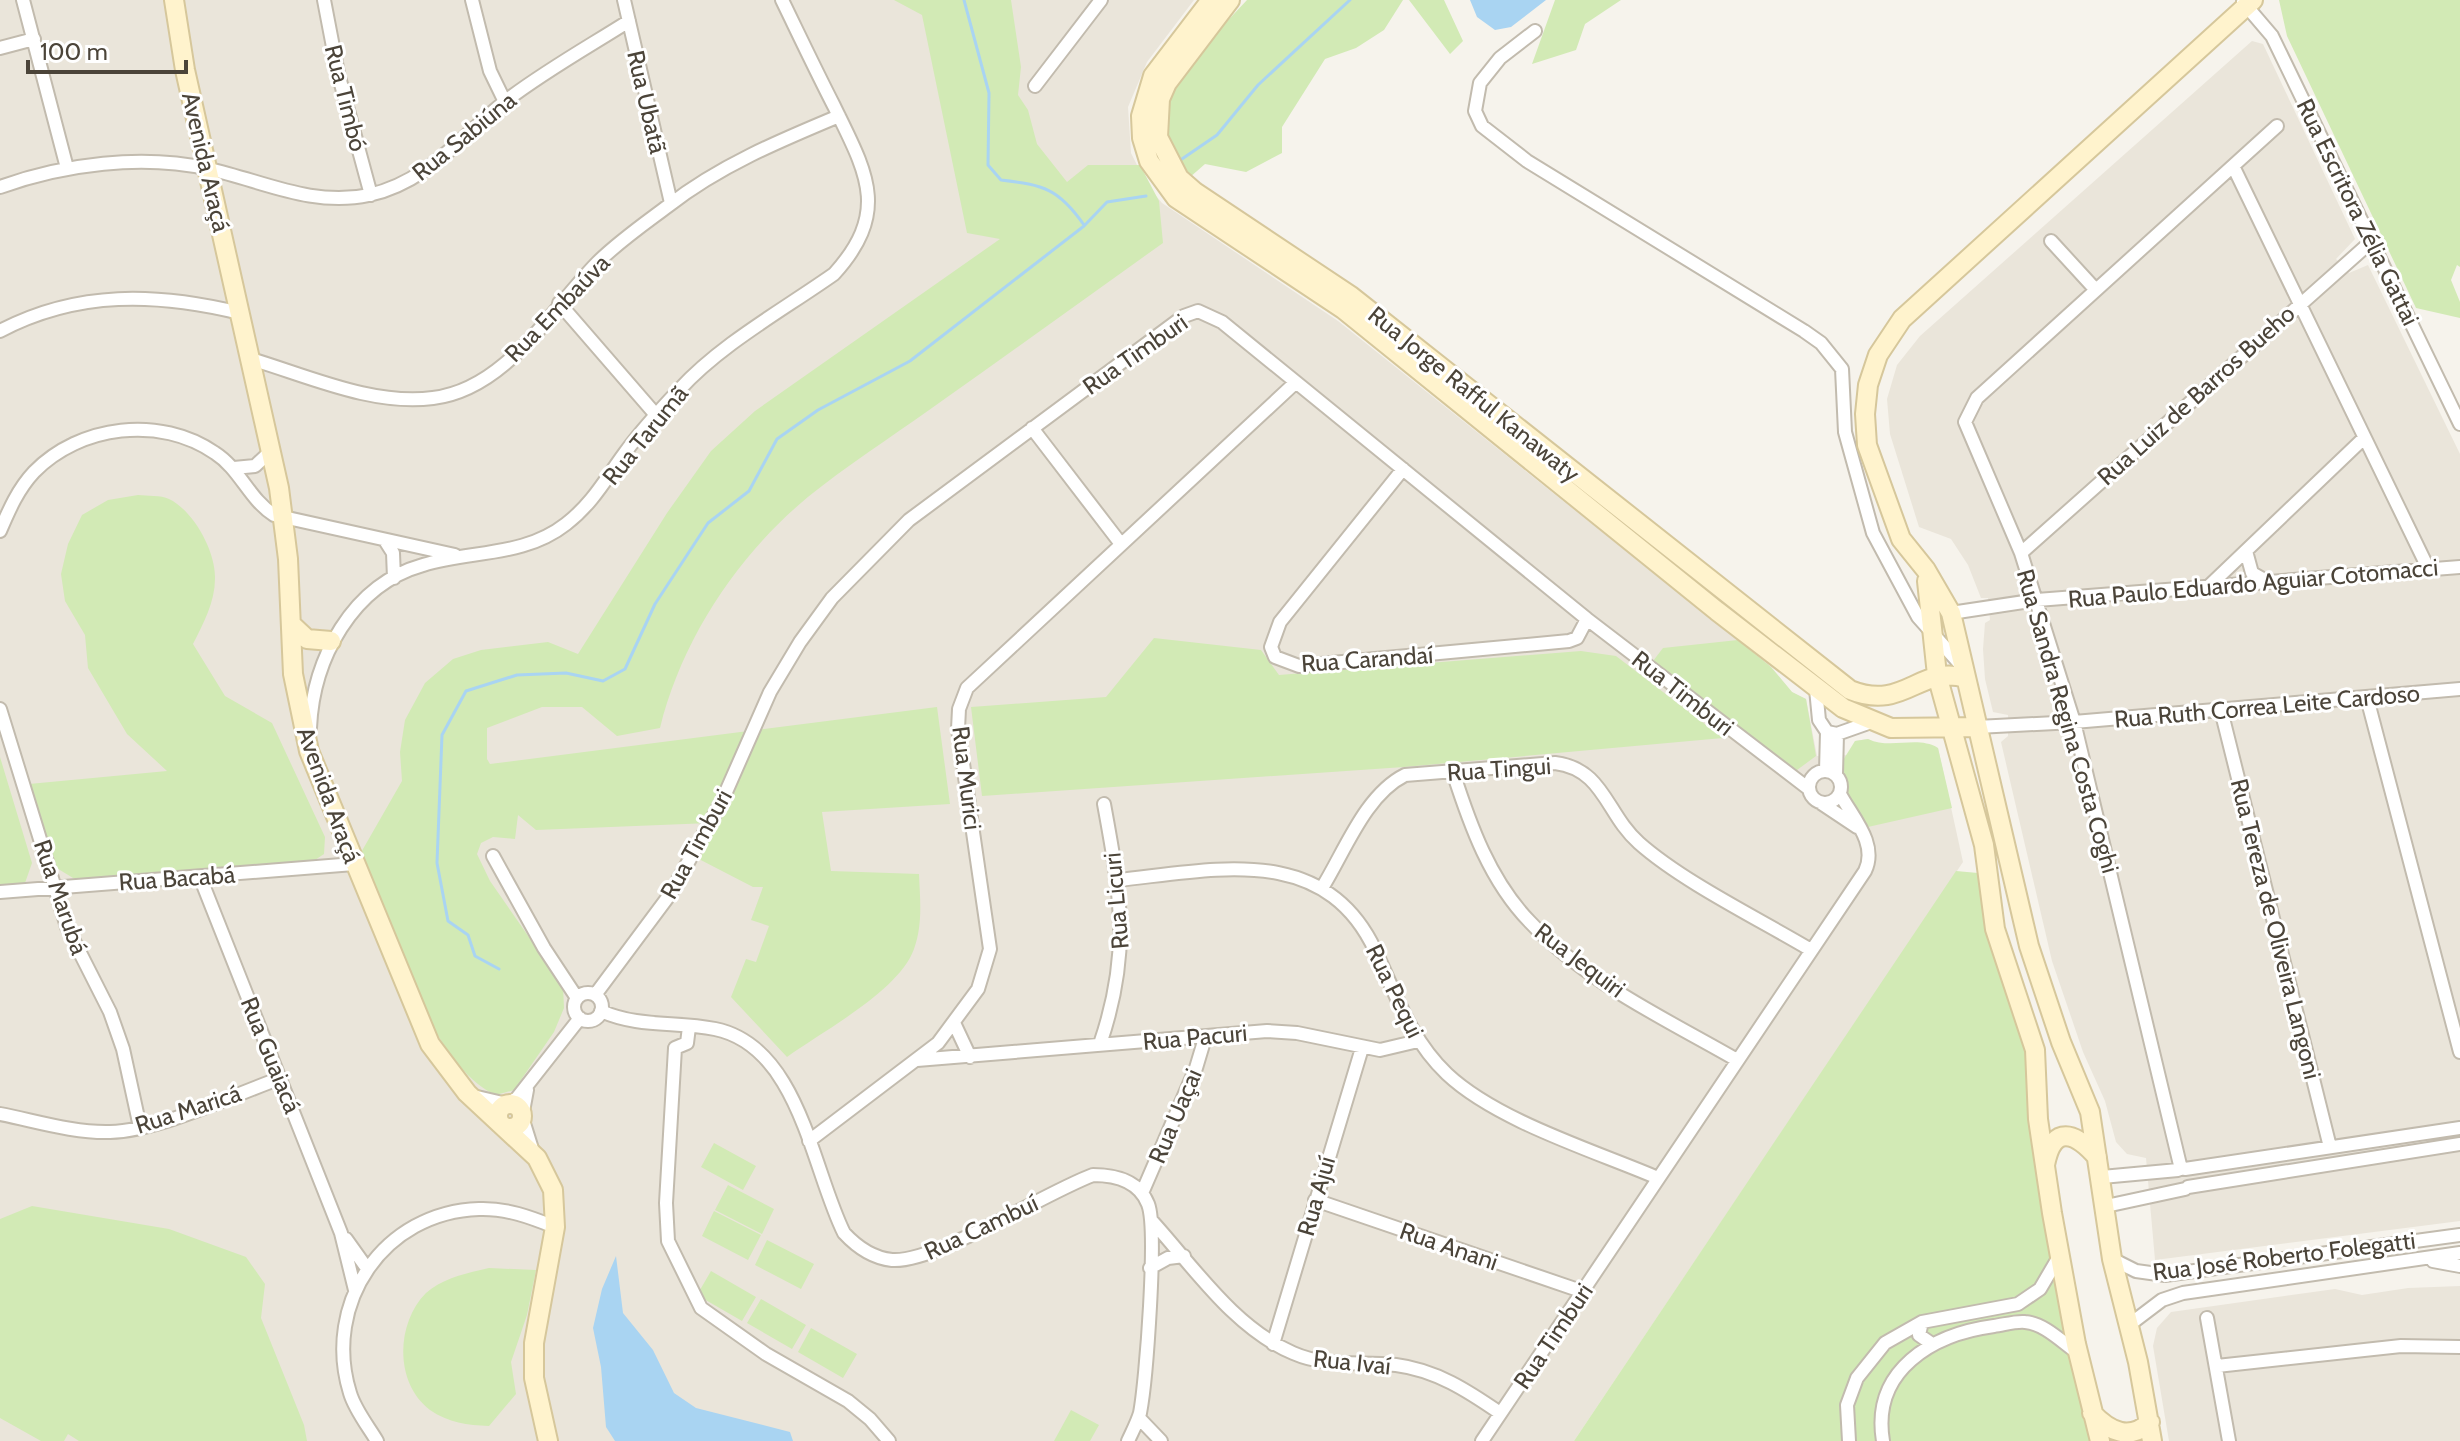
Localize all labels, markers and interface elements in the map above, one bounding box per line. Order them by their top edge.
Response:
scale bar [28,24,186,74]
text: 100 m [40,37,108,66]
street label: Rua Timbó [319,42,373,154]
street label: Rua Ubatã [621,48,673,157]
street label: Rua Sabiúna [406,85,522,187]
street label: Avenida Araçá [176,89,236,235]
street label: Rua Escritora Zélia Gattai [2290,94,2426,330]
street label: Rua Embaúva [498,248,616,368]
street label: Rua Luiz de Barros Bueho [2091,299,2301,491]
street label: Rua Jorge Rafful Kanawaty [1362,300,1586,488]
street label: Rua Timburi [1077,307,1193,401]
street label: Rua Tarumã [596,379,694,490]
street label: Rua Paulo Eduardo Aguiar Cotomacci [2067,552,2439,614]
street label: Rua Sandra Regina Costa Coghi [2011,566,2125,876]
street label: Rua Carandaí [1300,640,1434,678]
street label: Rua Timburi [1626,644,1740,742]
street label: Rua Ruth Correa Leite Cardoso [2113,678,2421,734]
street label: Avenida Araçá [291,723,367,867]
street label: Rua Murici [946,725,988,831]
street label: Rua Tingui [1446,751,1552,787]
street label: Rua Tereza de Oliveira Langoni [2225,776,2327,1082]
street label: Rua Timburi [654,784,738,904]
street label: Rua Marubá [28,836,94,959]
street label: Rua Licuri [1097,851,1135,951]
street label: Rua Bacabá [118,859,237,897]
street label: Rua Jequiri [1529,917,1631,1003]
street label: Rua Pequi [1360,940,1430,1042]
street label: Rua Guaiacá [235,993,308,1118]
street label: Rua Pacuri [1142,1018,1248,1056]
street label: Rua Uaçai [1142,1064,1208,1168]
street label: Rua Maricá [131,1078,245,1140]
street label: Rua Ajuí [1291,1153,1341,1239]
street label: Rua Cambuí [920,1188,1042,1266]
street label: Rua Anani [1396,1216,1502,1276]
street label: Rua José Roberto Folegatti [2151,1226,2417,1286]
street label: Rua Timburi [1507,1278,1599,1394]
street label: Rua Ivaí [1312,1344,1392,1380]

